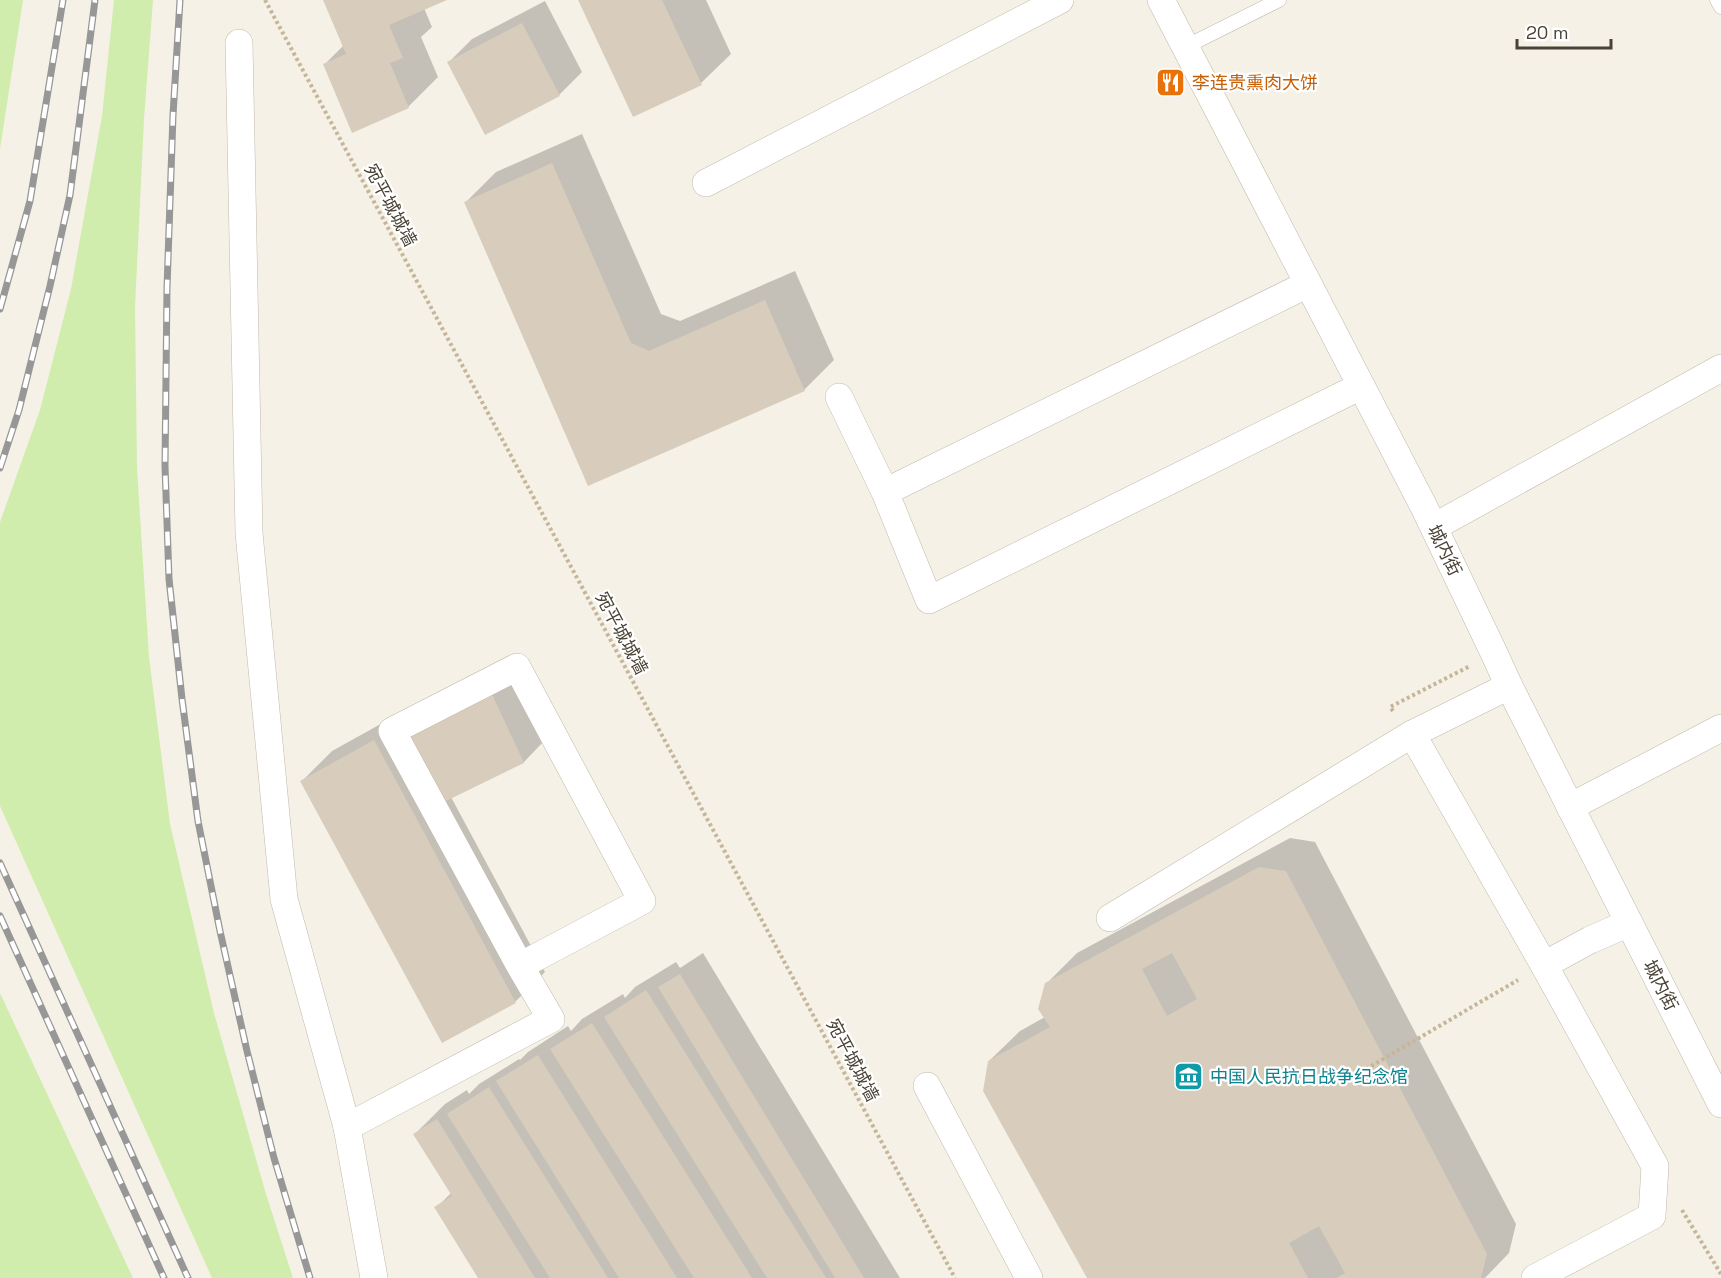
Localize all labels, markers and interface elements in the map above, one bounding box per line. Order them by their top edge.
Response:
scale bar [1517,12,1612,50]
text: 20 m [1526,21,1569,44]
restaurant icon: 李连贵熏肉大饼 [1155,66,1187,98]
place label: 李连贵熏肉大饼 [1192,71,1318,94]
street label: 宛平城城墙 [360,160,422,250]
street label: 城内街 [1423,521,1467,579]
street label: 宛平城城墙 [591,588,653,678]
street label: 城内街 [1638,956,1684,1014]
street label: 宛平城城墙 [822,1015,884,1105]
museum icon: 中国人民抗日战争纪念馆 [1173,1060,1205,1092]
place label: 中国人民抗日战争纪念馆 [1210,1065,1408,1088]

